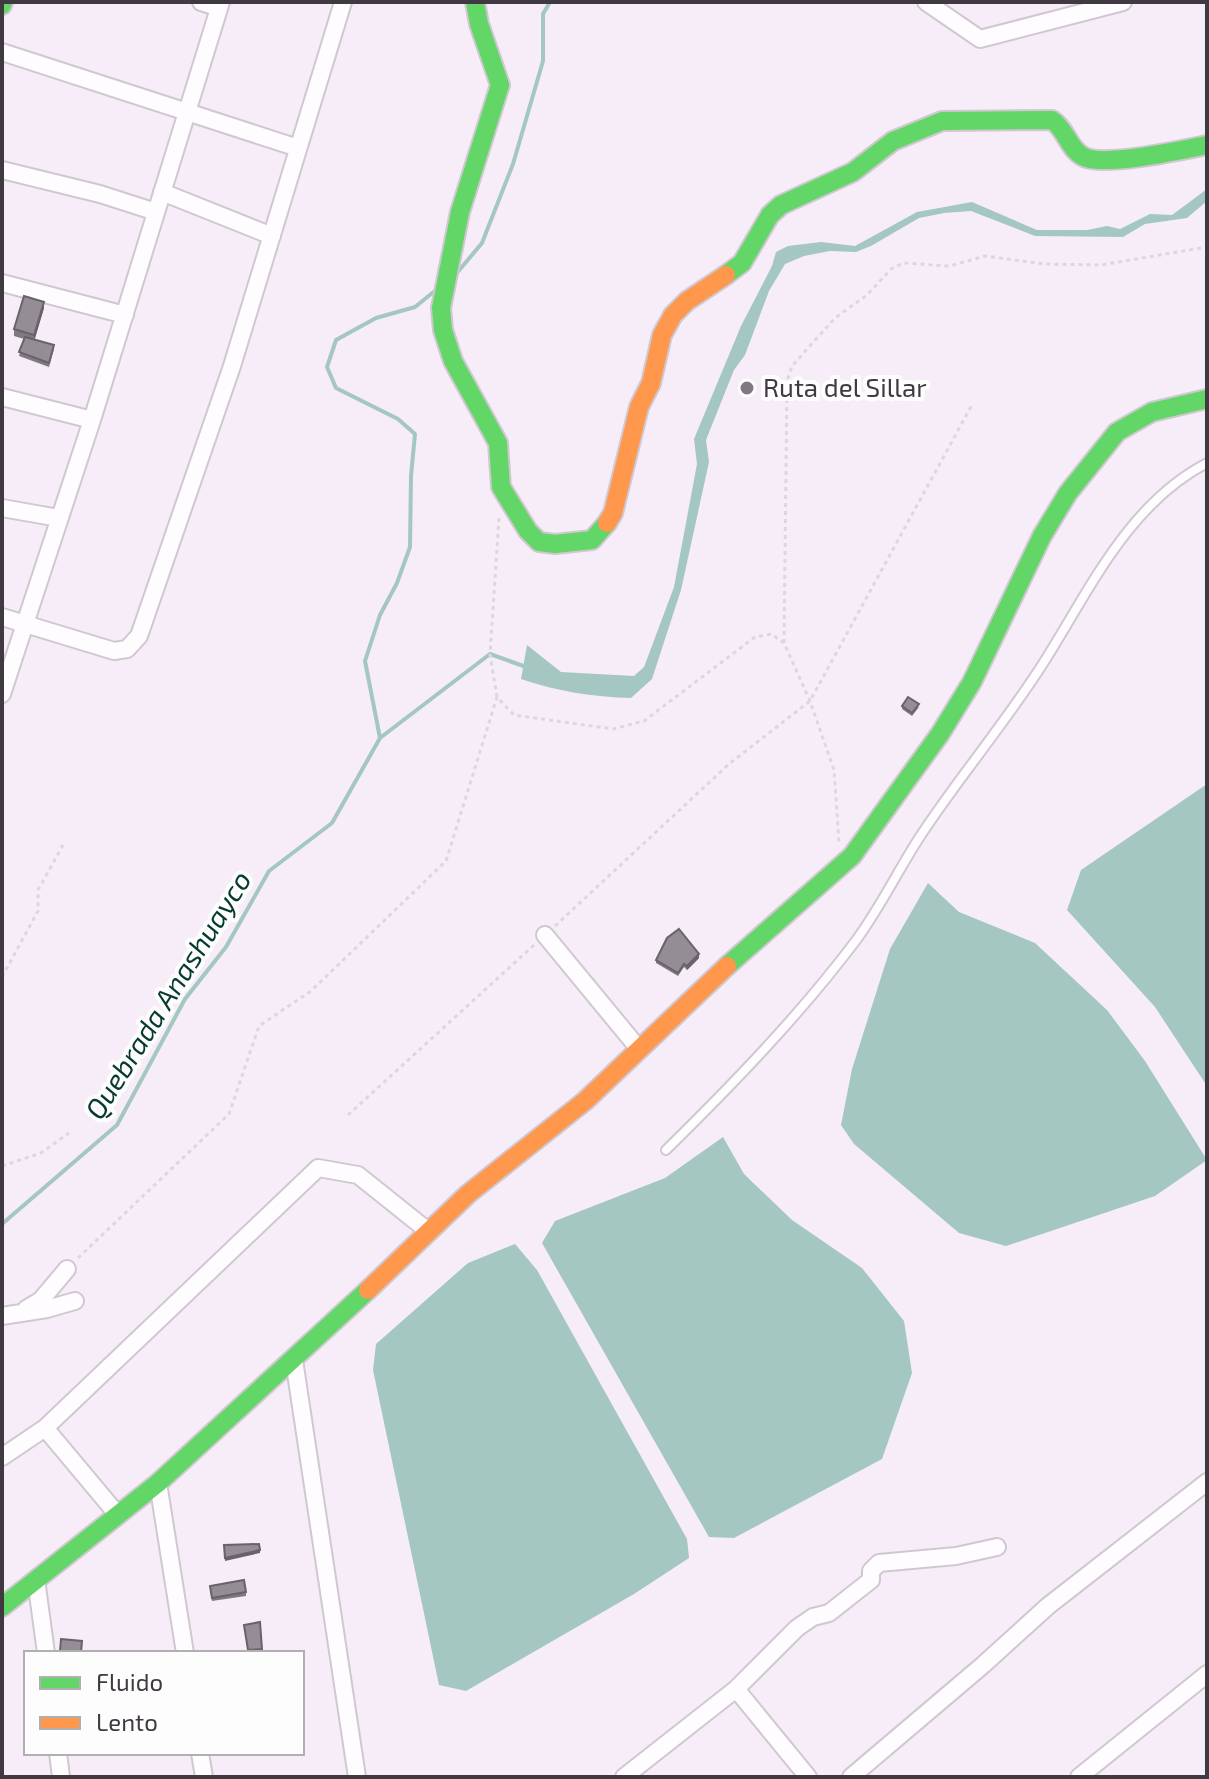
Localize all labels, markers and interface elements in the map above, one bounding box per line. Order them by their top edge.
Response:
place label: Ruta del Sillar [763,371,927,402]
marker: Ruta del Sillar [738,379,756,397]
water label: Quebrada Anashuayco [77,864,257,1125]
legend [24,1651,304,1755]
text: Fluido [96,1667,163,1696]
text: Lento [96,1707,158,1736]

